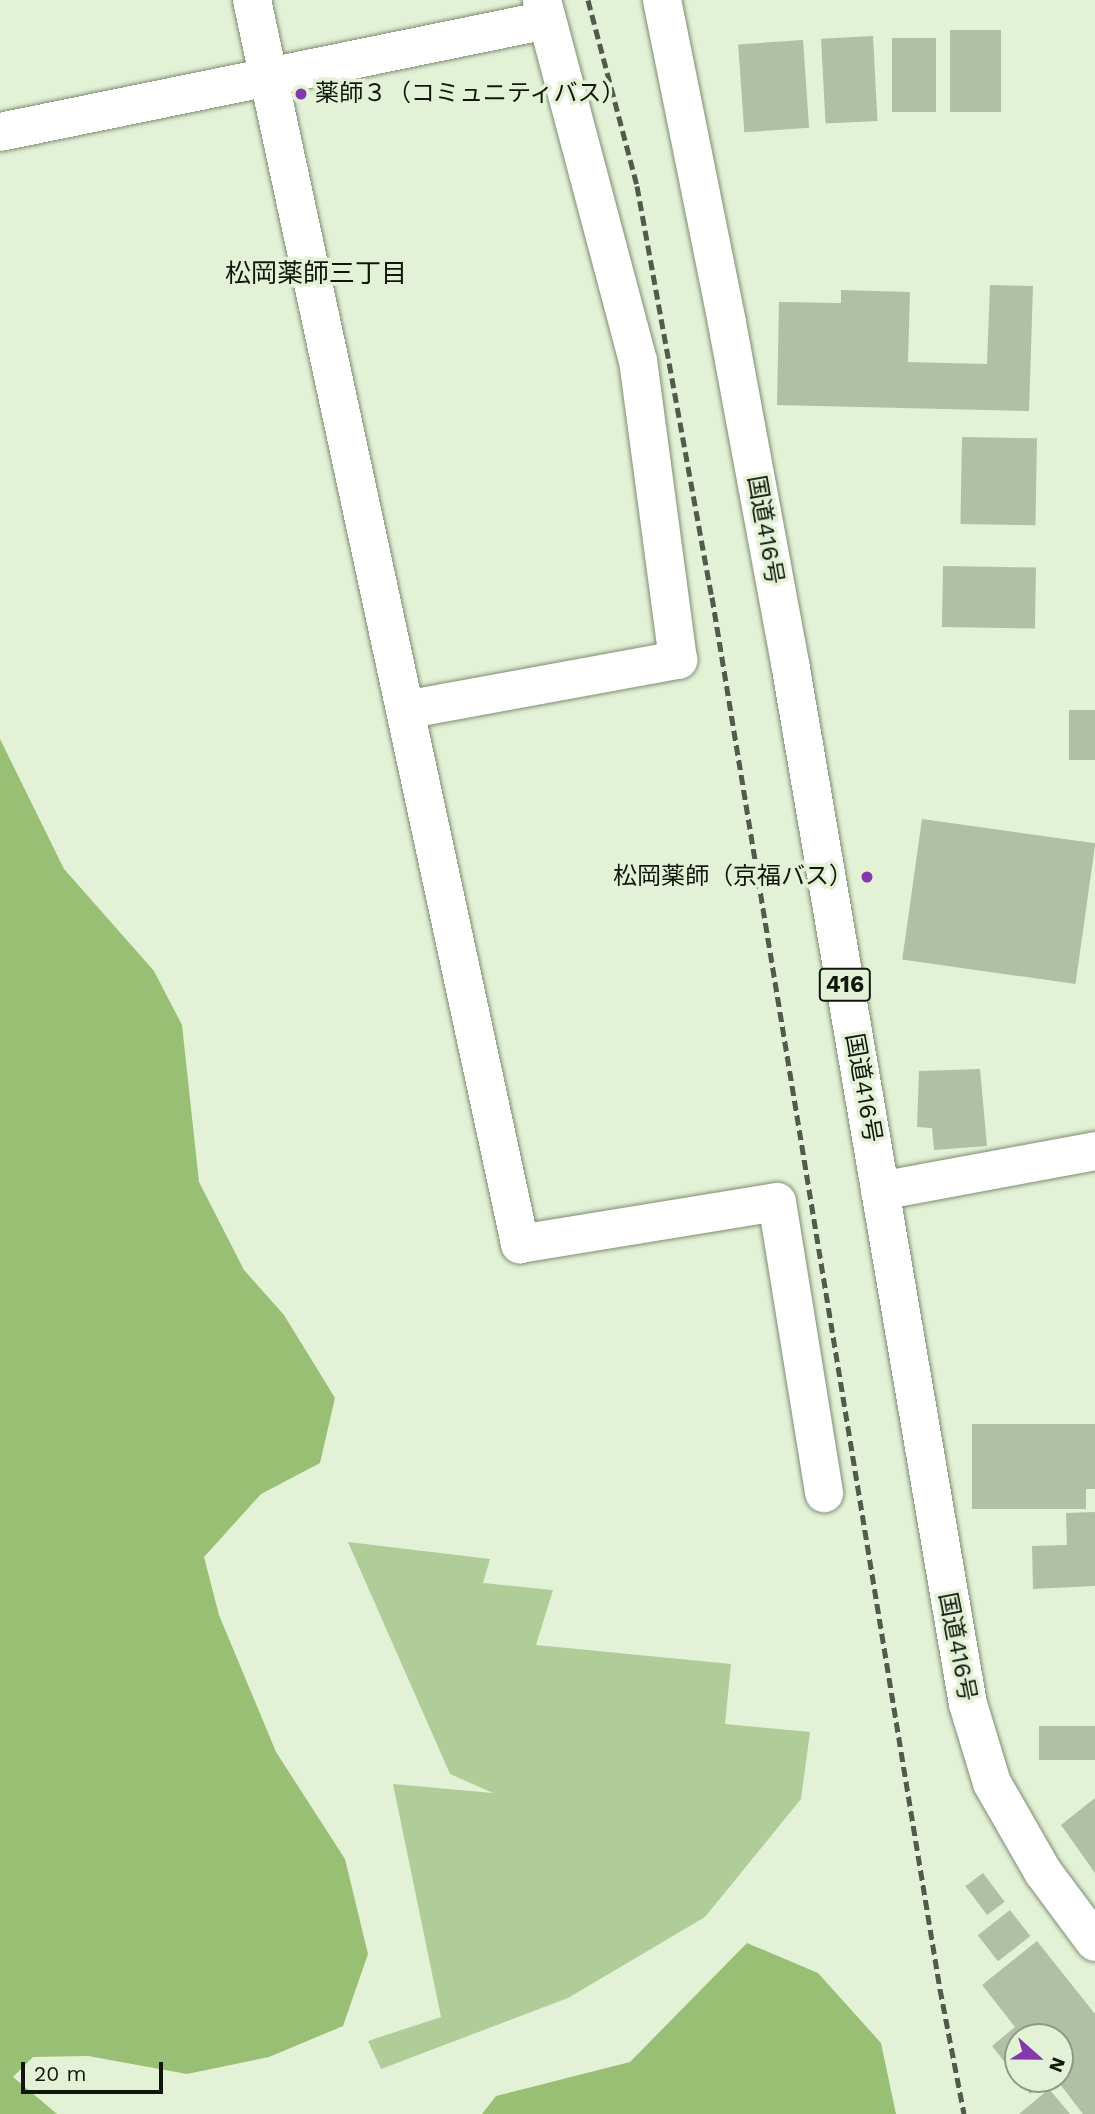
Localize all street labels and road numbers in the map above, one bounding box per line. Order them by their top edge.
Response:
street label: 国道416号 [741,473,789,587]
road number: 416 [819,966,871,1004]
street label: 国道416号 [839,1031,887,1145]
street label: 国道416号 [932,1590,982,1704]

